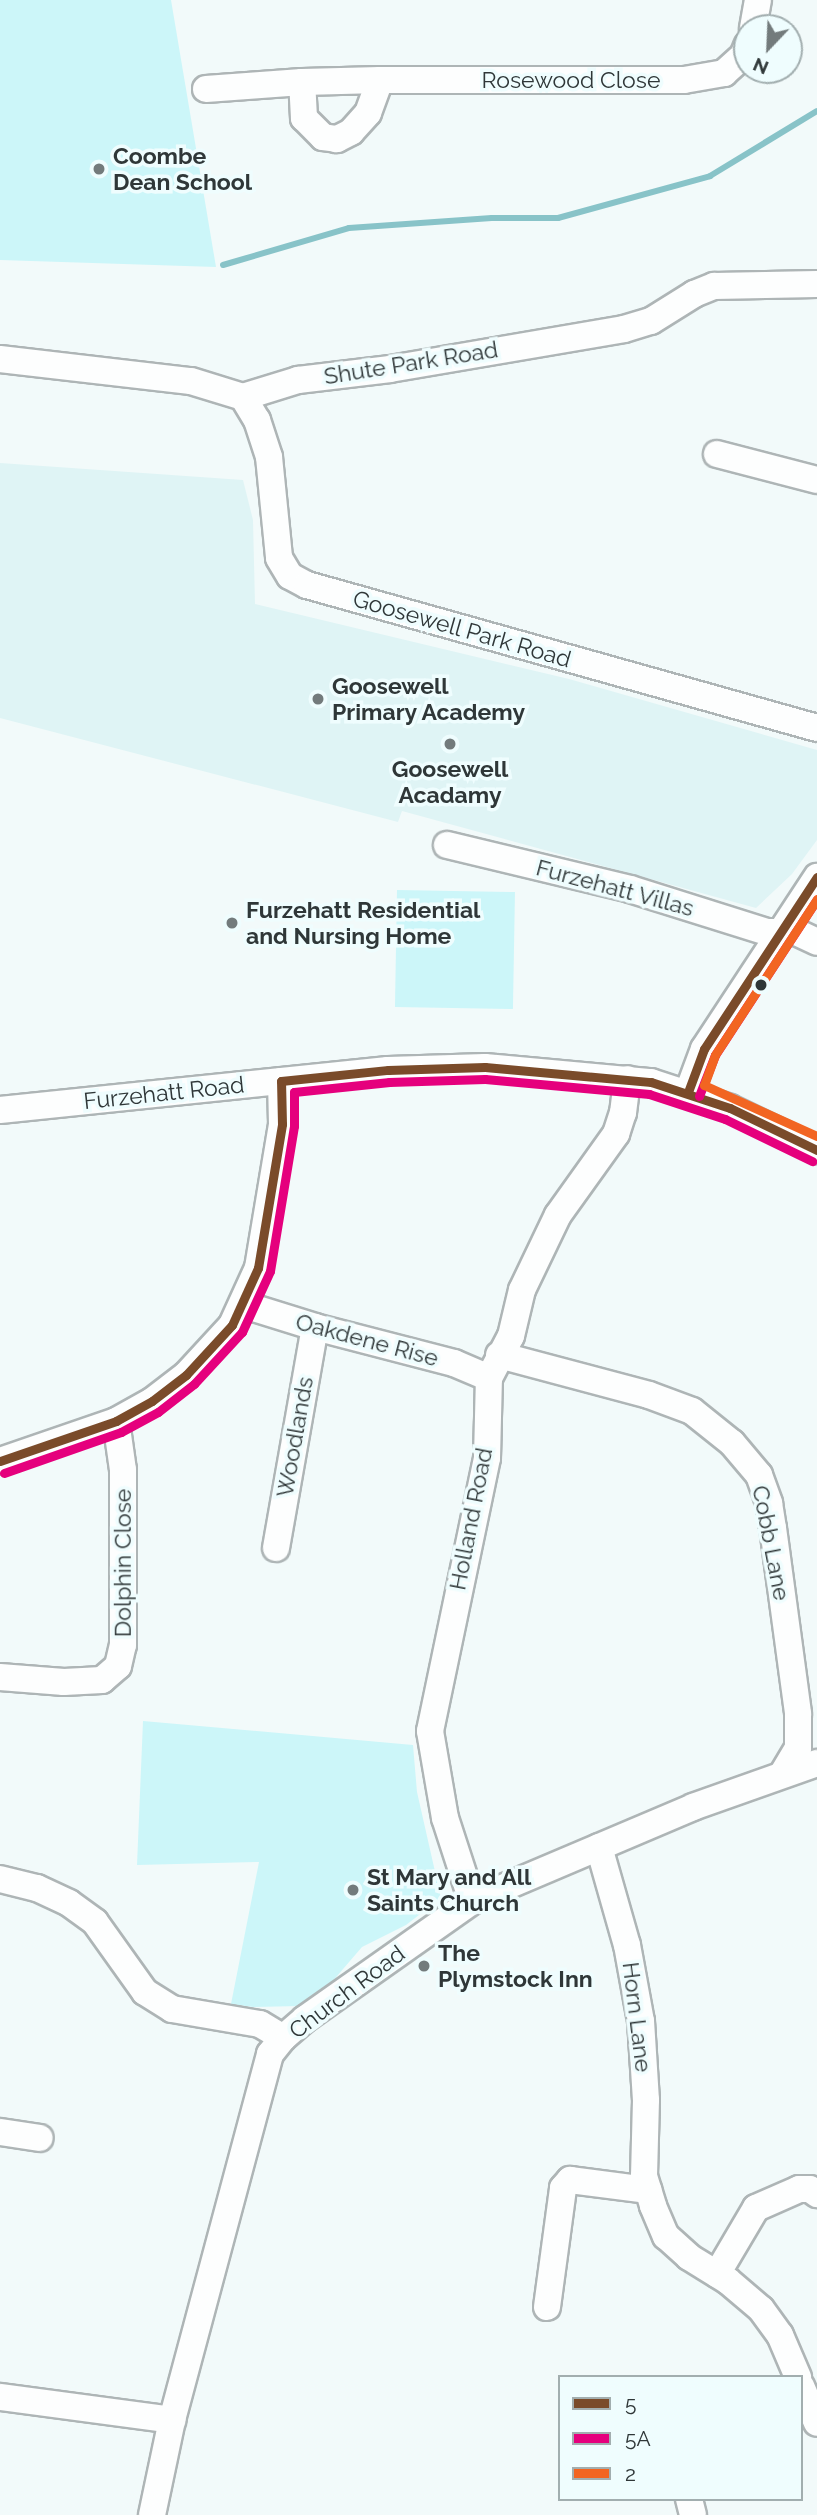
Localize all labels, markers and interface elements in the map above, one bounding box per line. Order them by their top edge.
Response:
north arrow [733,14,803,84]
text: N [750,54,772,79]
street label: Rosewood Close [482,66,660,94]
place label: Coombe Dean School [113,142,252,196]
marker: Coombe Dean School [91,161,107,177]
street label: Shute Park Road [322,336,500,390]
street label: Goosewell Park Road [349,585,575,673]
place label: Goosewell Primary Academy [332,672,527,726]
marker: Goosewell Primary Academy [310,691,326,707]
marker: Goosewell Acadamy [442,736,458,752]
place label: Goosewell Acadamy [392,755,508,809]
street label: Furzehatt Villas [533,854,697,922]
place label: Furzehatt Residential and Nursing Home [246,896,480,950]
marker: Furzehatt Residential and Nursing Home [224,915,240,931]
unlabelled marker [754,978,768,992]
street label: Furzehatt Road [82,1071,246,1115]
street label: Oakdene Rise [293,1308,441,1372]
street label: Woodlands [271,1375,319,1499]
street label: Holland Road [444,1446,498,1592]
street label: Cobb Lane [746,1483,796,1603]
street label: Dolphin Close [109,1489,137,1637]
place label: St Mary and All Saints Church [367,1863,533,1917]
marker: St Mary and All Saints Church [345,1882,361,1898]
place label: The Plymstock Inn [438,1939,593,1993]
street label: Church Road [284,1940,410,2044]
marker: The Plymstock Inn [416,1958,432,1974]
street label: Horn Lane [617,1960,657,2074]
legend [558,2375,803,2501]
text: 5 [625,2391,636,2416]
text: 5A [625,2426,651,2451]
text: 2 [625,2461,636,2486]

